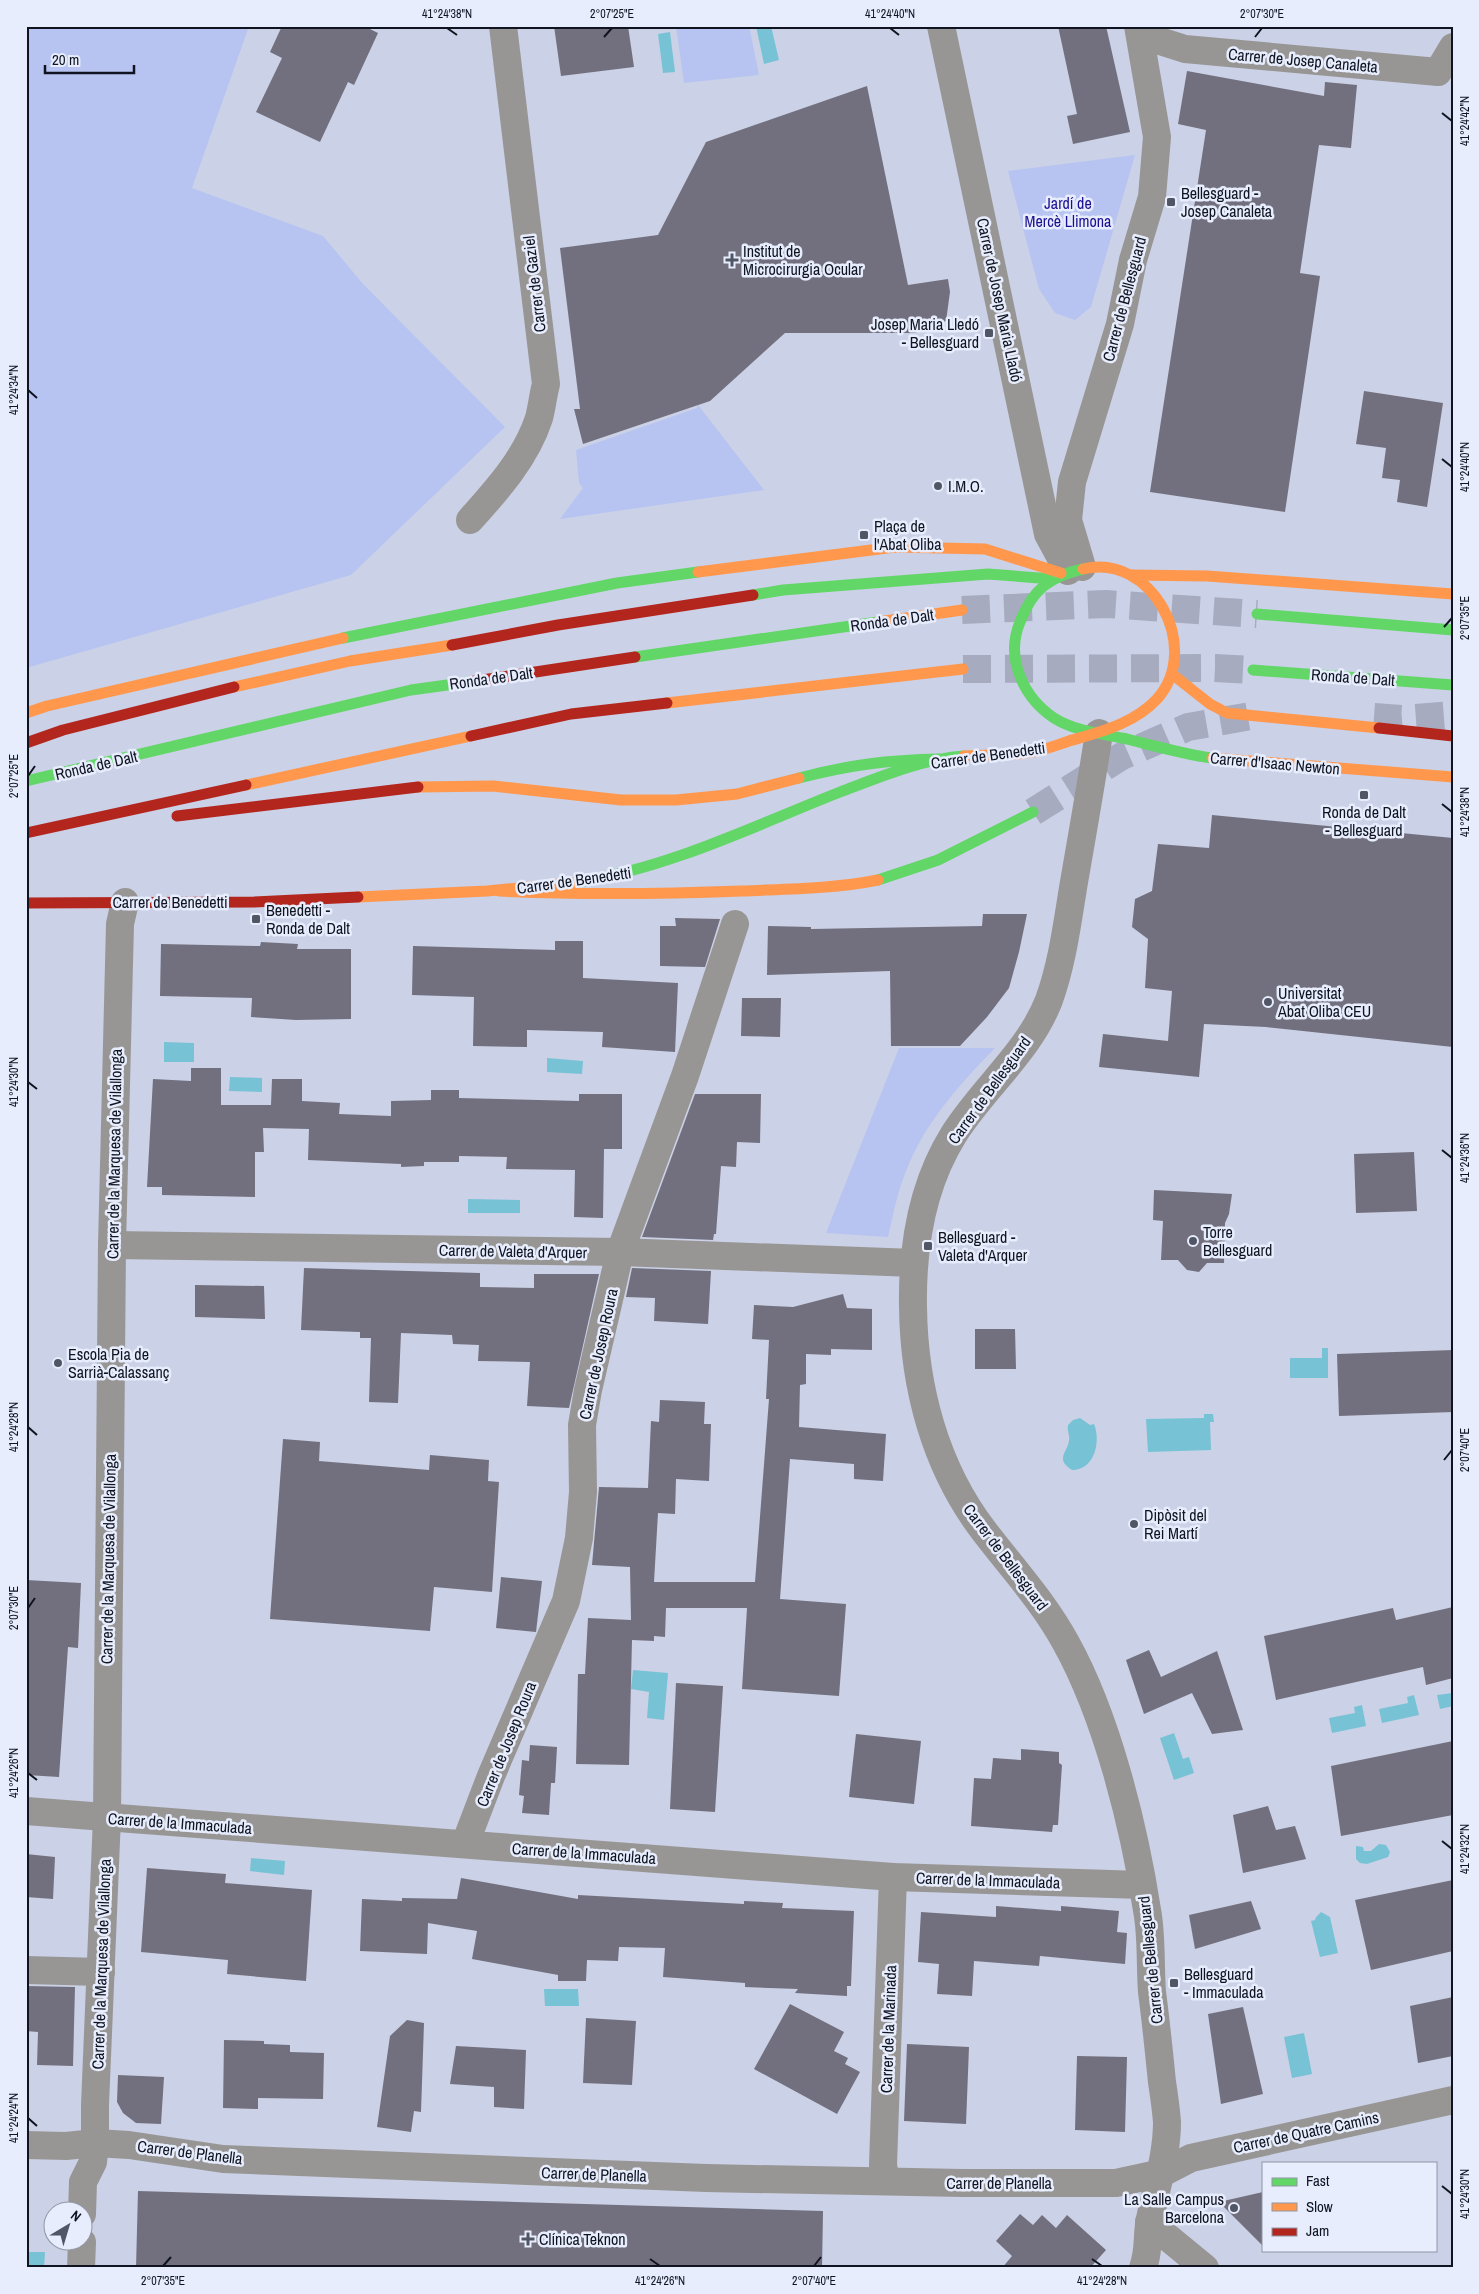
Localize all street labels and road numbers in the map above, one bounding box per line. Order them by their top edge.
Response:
street label: Carrer de Josep Canaleta [1227,42,1379,78]
street label: Carrer de Josep Maria Lladó [972,216,1028,384]
street label: Carrer de Gaziel [517,234,551,333]
street label: Carrer de Bellesguard [1097,234,1151,364]
street label: Ronda de Dalt [849,603,935,637]
street label: Ronda de Dalt [448,661,534,695]
street label: Ronda de Dalt [1310,663,1396,691]
street label: Carrer de Benedetti [929,736,1047,774]
street label: Ronda de Dalt [53,745,140,785]
street label: Carrer d'Isaac Newton [1209,746,1341,780]
street label: Carrer de Benedetti [515,861,633,899]
street label: Carrer de Benedetti [112,891,228,913]
street label: Carrer de Bellesguard [942,1032,1036,1148]
street label: Carrer de la Marquesa de Vilallonga [101,1048,127,1259]
street label: Carrer de Valeta d'Arquer [439,1239,588,1263]
street label: Carrer de Josep Roura [573,1286,623,1422]
street label: Carrer de la Marquesa de Vilallonga [95,1453,121,1664]
street label: Carrer de Bellesguard [959,1499,1053,1615]
street label: Carrer de Josep Roura [471,1677,541,1810]
street label: Carrer de la Immaculada [107,1807,253,1839]
street label: Carrer de la Immaculada [511,1837,657,1869]
street label: Carrer de la Marquesa de Vilallonga [86,1858,116,2070]
street label: Carrer de la Immaculada [915,1866,1061,1894]
street label: Carrer de Bellesguard [1132,1895,1168,2025]
street label: Carrer de la Marinada [875,1964,901,2094]
street label: Carrer de Quatre Camins [1231,2106,1381,2158]
street label: Carrer de Planella [136,2135,245,2169]
street label: Carrer de Planella [541,2161,648,2187]
street label: Carrer de Planella [946,2172,1053,2194]

